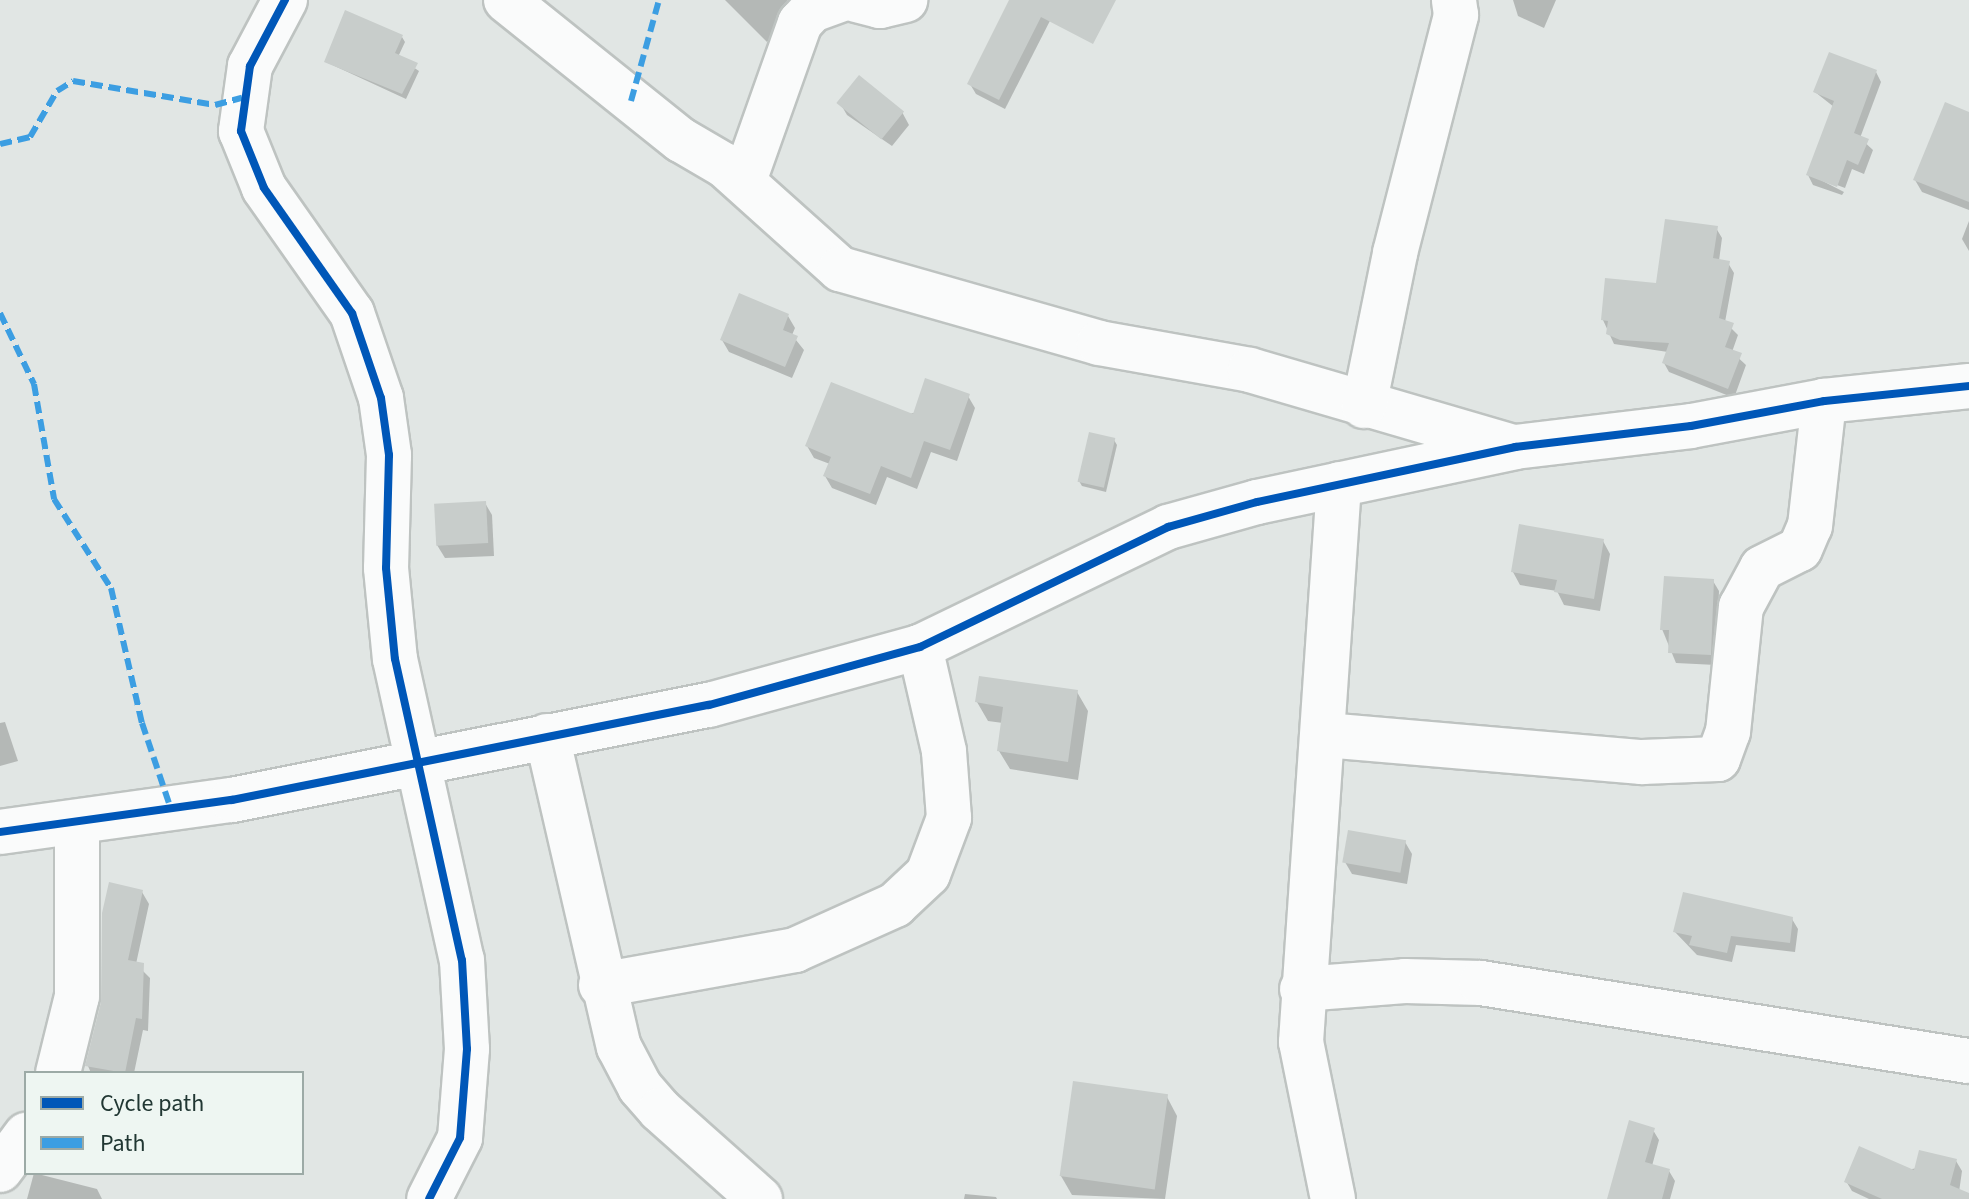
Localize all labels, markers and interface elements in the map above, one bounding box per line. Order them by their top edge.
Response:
legend [24,1071,304,1175]
text: Cycle path [100,1086,204,1121]
text: Path [100,1126,146,1161]

